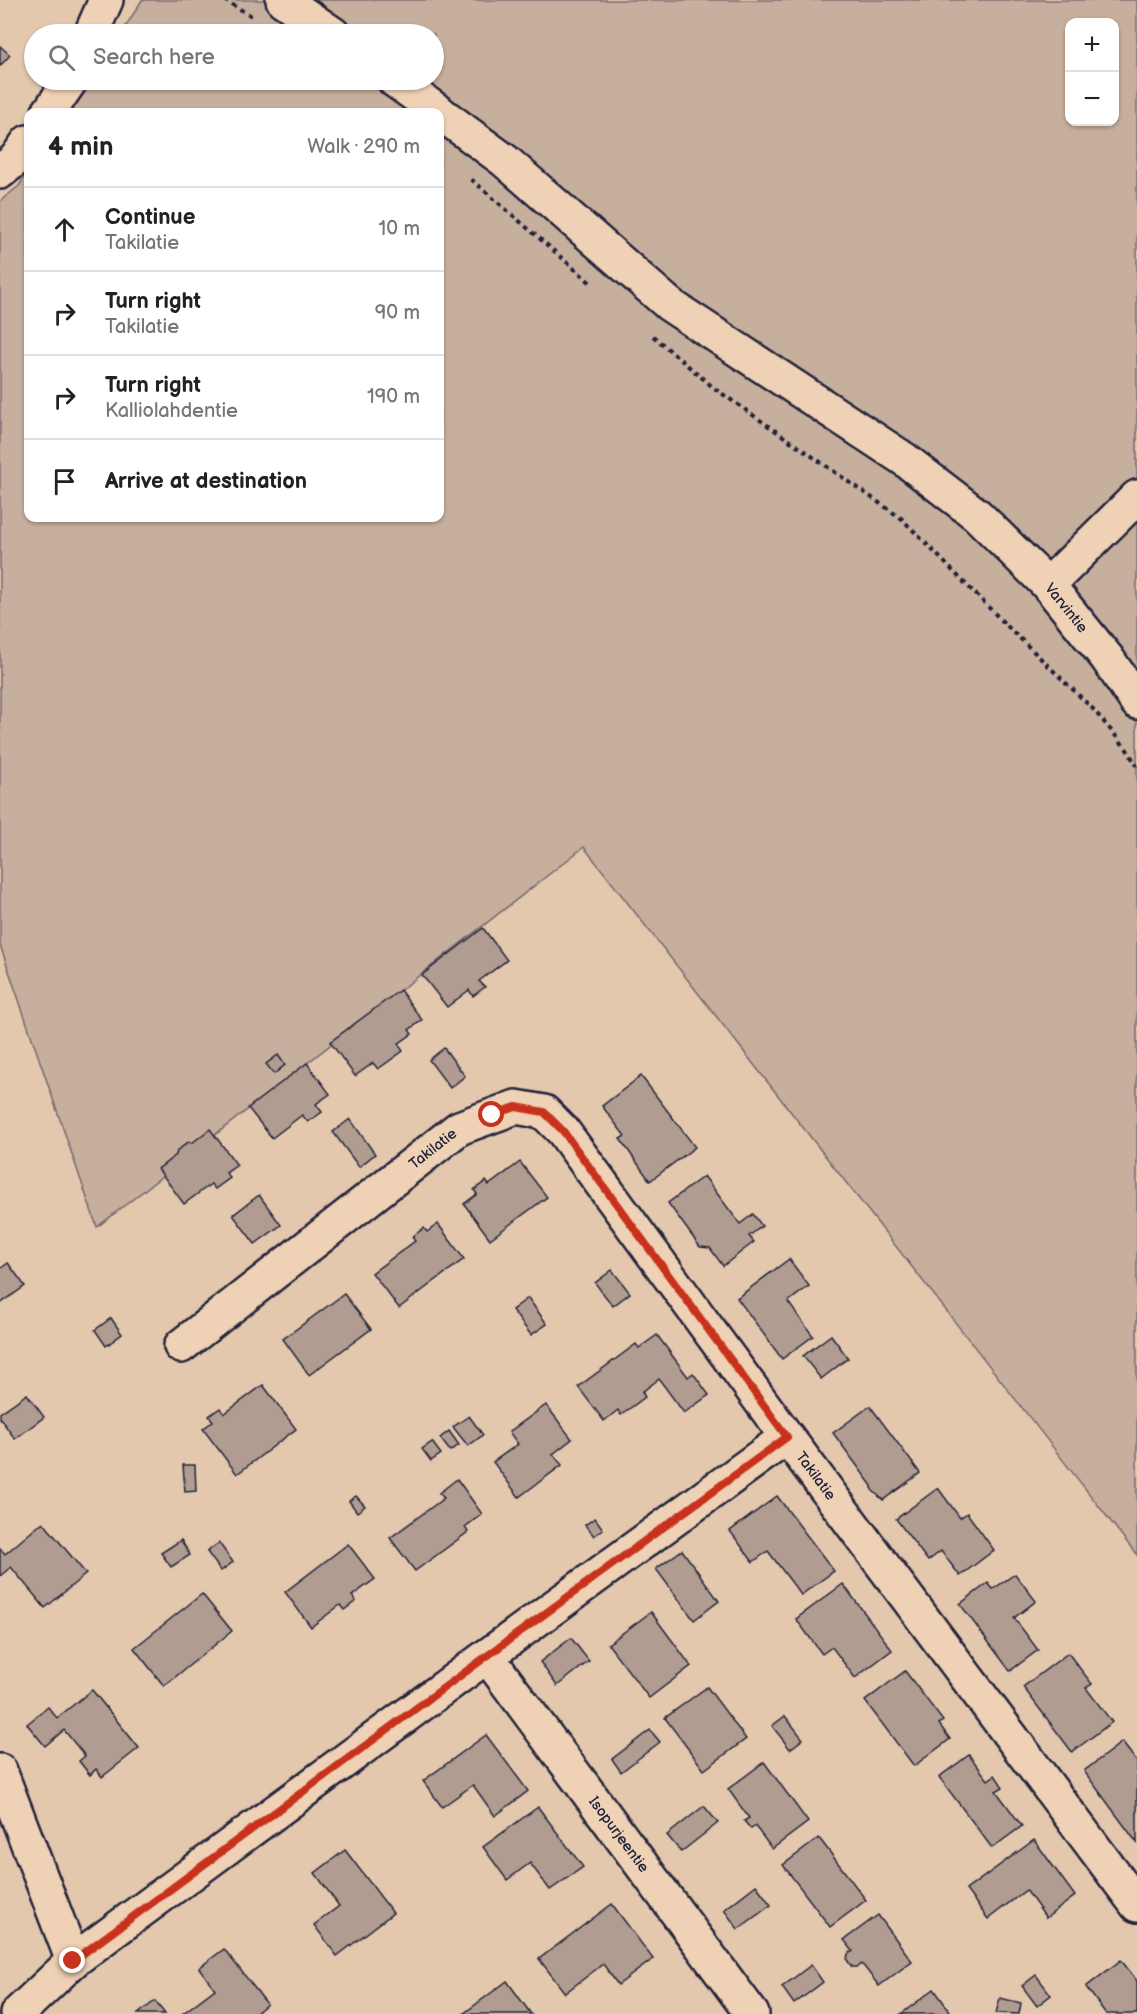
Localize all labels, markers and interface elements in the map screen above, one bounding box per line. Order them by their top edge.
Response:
map controls [1065,18,1119,126]
button: + [1065,18,1119,72]
search box [24,24,444,90]
icon: search [45,41,78,74]
text: Search here [93,44,215,71]
button: − [1065,72,1119,126]
text: 4 min [48,132,113,163]
text: Walk · 290 m [307,135,420,159]
text: Continue [105,204,195,231]
icon: ahead [48,213,81,246]
text: 10 m [379,217,420,241]
text: Takilatie [105,231,179,255]
text: Turn right [105,288,201,315]
icon: right [48,297,81,330]
text: 90 m [375,301,420,325]
text: Takilatie [105,315,179,339]
text: Turn right [105,372,201,399]
icon: right [48,381,81,414]
text: 190 m [367,385,420,409]
text: Kalliolahdentie [105,399,238,423]
icon: arrive [48,465,81,498]
text: Arrive at destination [105,468,307,495]
street label: Varvintie [1040,580,1092,637]
route start [478,1101,504,1127]
street label: Takilatie [405,1124,461,1174]
street label: Takilatie [791,1448,840,1504]
street label: Isopurjeentie [584,1793,653,1877]
route end [59,1947,85,1973]

